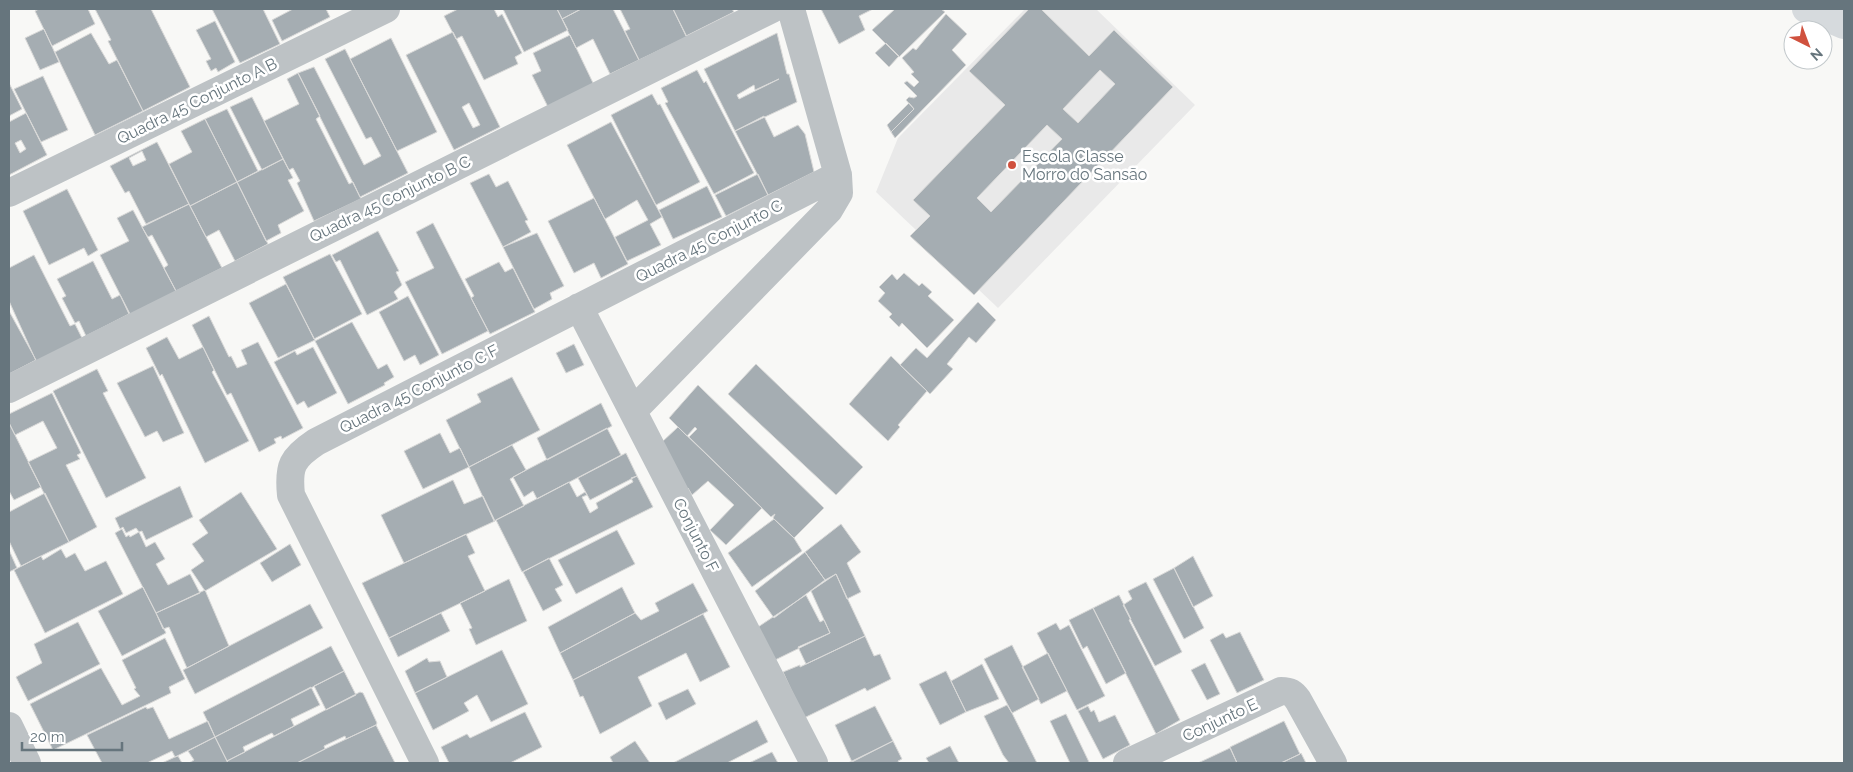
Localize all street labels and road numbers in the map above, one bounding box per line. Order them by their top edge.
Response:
street label: Quadra 45 Conjunto A B [114,54,280,148]
street label: Quadra 45 Conjunto B C [306,152,474,246]
street label: Quadra 45 Conjunto C [632,196,786,286]
street label: Quadra 45 Conjunto C F [336,341,502,437]
street label: Conjunto F [669,495,723,575]
street label: Conjunto E [1179,694,1261,746]

